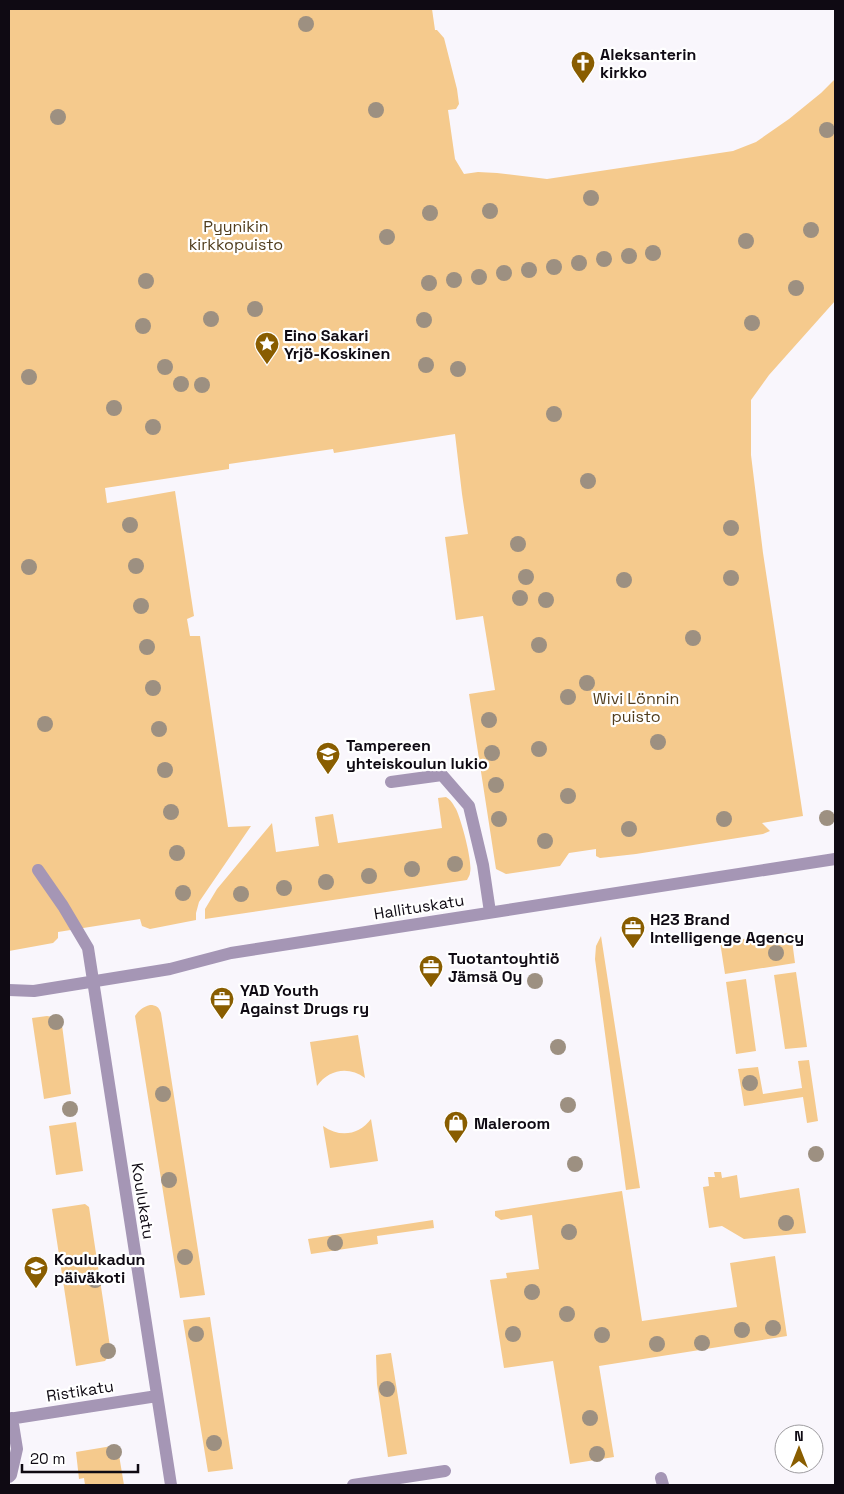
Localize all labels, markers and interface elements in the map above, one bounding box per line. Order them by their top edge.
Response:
place label: Aleksanterin kirkko [600,44,696,83]
church icon: Aleksanterin kirkko [570,50,596,84]
park label: Pyynikin kirkkopuisto [189,216,283,255]
place label: Eino Sakari Yrjö-Koskinen [284,325,390,364]
place icon: Eino Sakari Yrjö-Koskinen [254,331,280,365]
park label: Wivi Lönnin puisto [593,688,679,727]
place label: Tampereen yhteiskoulun lukio [346,735,488,774]
school or university icon: Tampereen yhteiskoulun lukio [315,741,341,775]
street label: Hallituskatu [372,889,466,925]
place label: H23 Brand Intelligenge Agency [650,909,804,948]
office icon: H23 Brand Intelligenge Agency [620,915,646,949]
place label: Tuotantoyhtiö Jämsä Oy [448,948,560,987]
office icon: Tuotantoyhtiö Jämsä Oy [418,954,444,988]
place label: YAD Youth Against Drugs ry [240,980,369,1019]
office icon: YAD Youth Against Drugs ry [209,986,235,1020]
shop icon: Maleroom [443,1110,469,1144]
place label: Maleroom [474,1113,550,1134]
street label: Koulukatu [127,1161,159,1241]
place label: Koulukadun päiväkoti [54,1249,145,1288]
school or university icon: Koulukadun päiväkoti [23,1255,49,1289]
street label: Ristikatu [45,1375,115,1407]
north arrow [774,1424,824,1474]
text: N [794,1427,804,1445]
scale bar [22,1442,139,1474]
text: 20 m [30,1449,65,1468]

